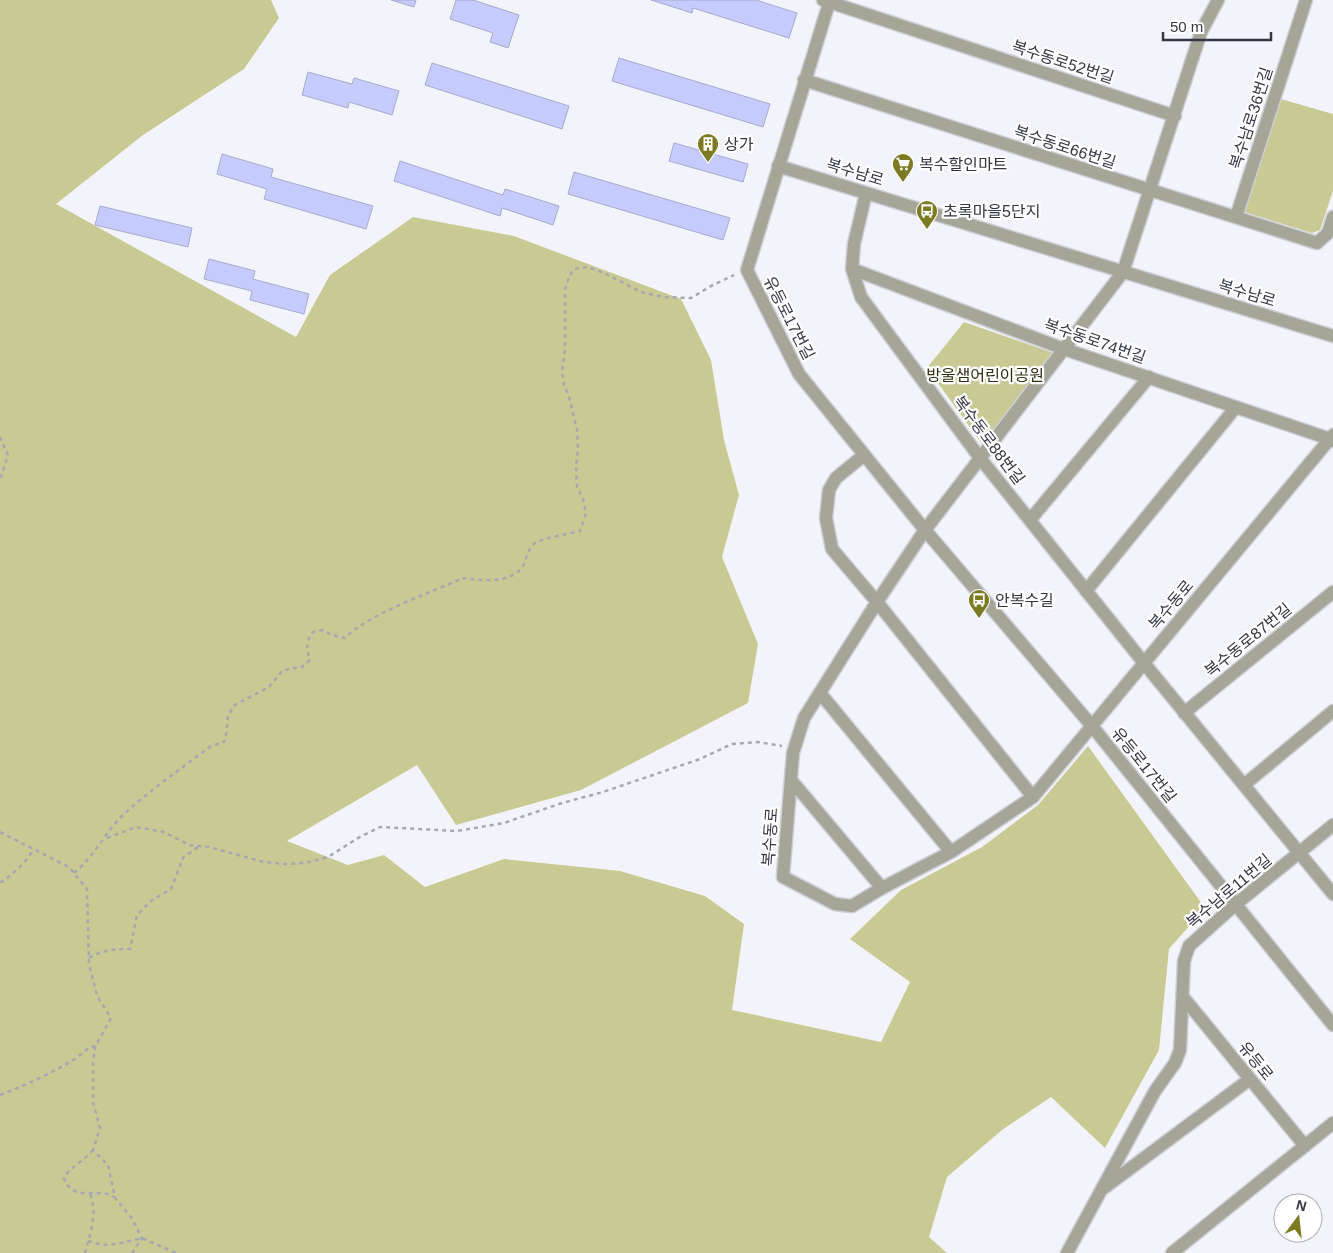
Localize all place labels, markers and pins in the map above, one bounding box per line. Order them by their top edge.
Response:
building icon: 상가 [696,132,720,163]
place label: 상가 [724,136,754,153]
supermarket icon: 복수할인마트 [891,152,915,183]
place label: 복수할인마트 [919,156,1007,173]
bus stop icon: 초록마을5단지 [915,199,939,230]
place label: 초록마을5단지 [943,203,1040,220]
bus stop icon: 안복수길 [967,588,991,619]
place label: 안복수길 [995,592,1054,609]

